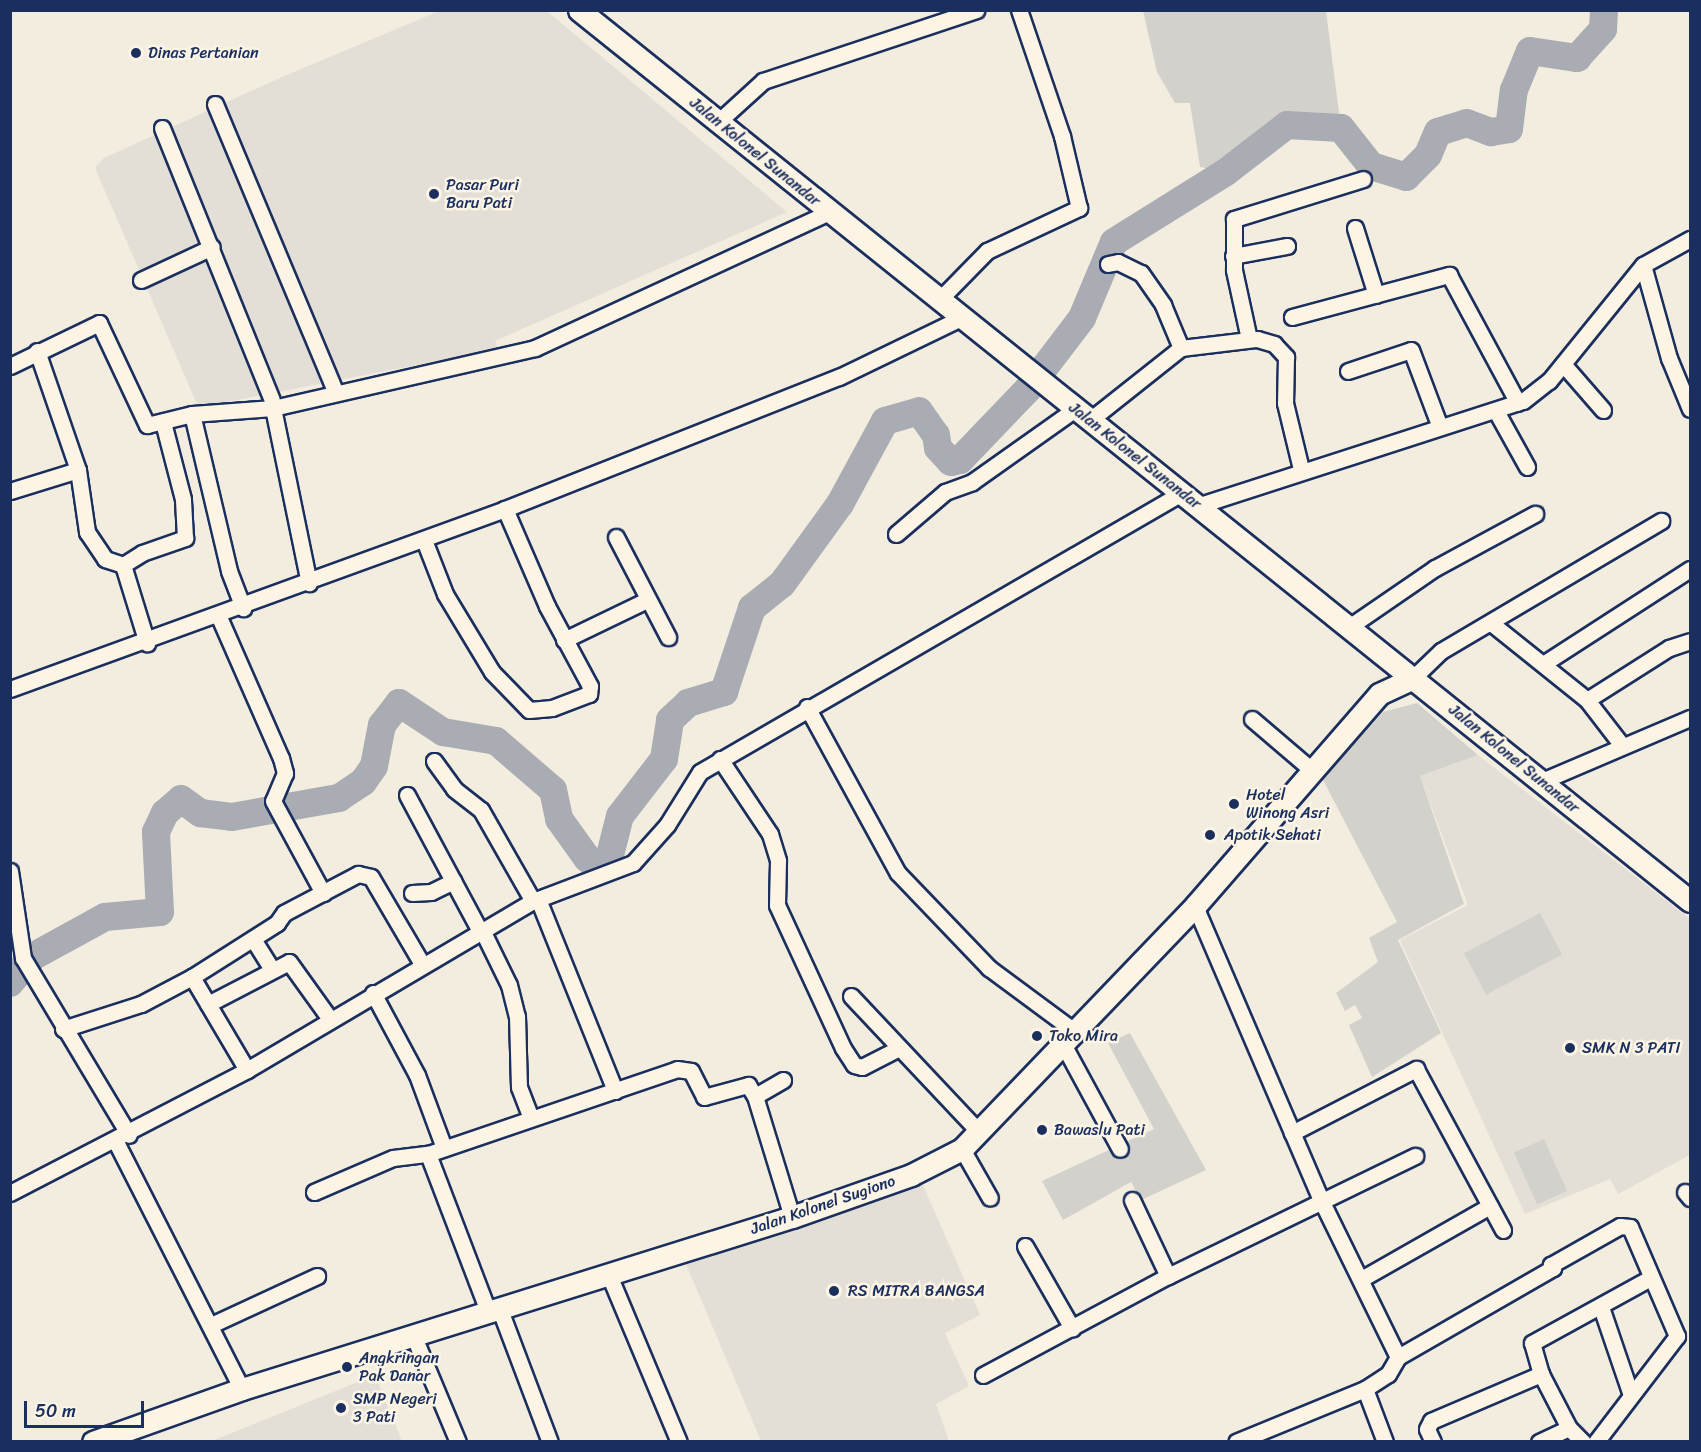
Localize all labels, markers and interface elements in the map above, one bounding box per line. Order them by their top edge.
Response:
place label: Dinas Pertanian [148,43,259,63]
marker: Dinas Pertanian [129,46,143,60]
street label: Jalan Kolonel Sunandar [685,93,825,211]
place label: Pasar Puri Baru Pati [446,175,519,213]
marker: Pasar Puri Baru Pati [427,187,441,201]
street label: Jalan Kolonel Sunandar [1065,398,1205,514]
street label: Jalan Kolonel Sunandar [1444,700,1584,818]
place label: Hotel Winong Asri [1246,785,1329,823]
marker: Hotel Winong Asri [1227,797,1241,811]
place label: Apotik Sehati [1224,825,1321,845]
marker: Apotik Sehati [1201,826,1219,844]
place label: Toko Mira [1049,1026,1117,1046]
marker: Toko Mira [1030,1029,1044,1043]
place label: SMK N 3 PATI [1582,1038,1680,1058]
marker: SMK N 3 PATI [1563,1041,1577,1055]
place label: Bawaslu Pati [1054,1120,1145,1140]
marker: Bawaslu Pati [1035,1123,1049,1137]
street label: Jalan Kolonel Sugiono [748,1171,898,1239]
place label: RS MITRA BANGSA [848,1281,986,1301]
marker: RS MITRA BANGSA [825,1282,843,1300]
place label: Angkringan Pak Danar [359,1348,439,1386]
marker: Angkringan Pak Danar [340,1360,354,1374]
scale bar [27,1389,147,1427]
place label: SMP Negeri 3 Pati [353,1389,437,1427]
text: 50 m [35,1395,76,1427]
marker: SMP Negeri 3 Pati [334,1401,348,1415]

